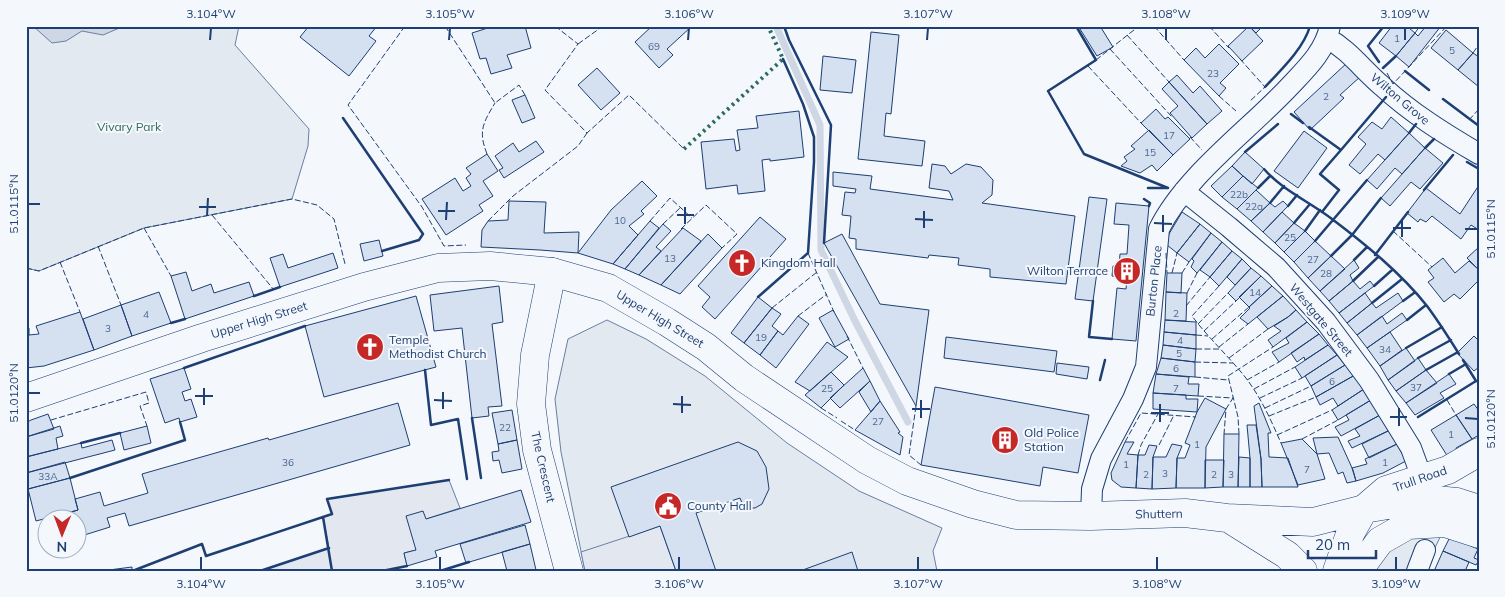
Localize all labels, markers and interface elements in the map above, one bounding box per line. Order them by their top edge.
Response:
text: 3.104°W [186,6,236,21]
text: 3.105°W [425,6,475,21]
text: 3.106°W [664,6,714,21]
text: 3.107°W [903,6,953,21]
text: 3.108°W [1141,6,1191,21]
text: 3.109°W [1380,6,1430,21]
house number: 1 [1394,32,1400,45]
house number: 69 [648,40,660,53]
house number: 5 [1449,44,1455,57]
house number: 23 [1207,67,1219,80]
street label: Wilton Grove [1368,69,1433,128]
house number: 2 [1323,90,1329,103]
park label: Vivary Park [97,119,162,134]
house number: 17 [1163,129,1175,142]
house number: 15 [1144,146,1156,159]
text: 51.0115°N [6,174,21,234]
house number: 22b [1230,188,1248,201]
text: 51.0115°N [1483,199,1498,259]
house number: 22a [1245,200,1263,213]
house number: 10 [614,214,626,227]
house number: 25 [1284,231,1296,244]
street label: Burton Place [1142,245,1165,317]
church icon: Kingdom Hall [727,248,757,278]
house number: 13 [664,252,676,265]
house number: 27 [1307,253,1319,266]
place label: Kingdom Hall [761,255,836,270]
building icon: Wilton Terrace [1112,256,1142,286]
place label: Wilton Terrace [1027,263,1108,278]
house number: 28 [1320,267,1332,280]
street label: Westgate Street [1287,280,1356,359]
street label: Upper High Street [614,286,707,351]
house number: 14 [1249,286,1261,299]
street label: Upper High Street [209,298,309,341]
house number: 2 [1173,307,1179,320]
house number: 4 [143,308,149,321]
house number: 3 [105,322,111,335]
house number: 19 [755,331,767,344]
church icon: Temple Methodist Church [355,332,385,362]
place label: Temple Methodist Church [389,332,487,361]
house number: 4 [1177,334,1183,347]
house number: 34 [1379,343,1391,356]
house number: 5 [1176,347,1182,360]
house number: 6 [1173,362,1179,375]
text: 51.0120°N [6,363,21,423]
house number: 6 [1329,375,1335,388]
house number: 37 [1410,381,1422,394]
house number: 25 [821,382,833,395]
house number: 7 [1173,382,1179,395]
text: 51.0120°N [1483,389,1498,449]
house number: 27 [872,415,884,428]
house number: 22 [499,421,511,434]
building icon: Old Police Station [990,425,1020,455]
place label: Old Police Station [1024,425,1079,454]
house number: 1 [1448,428,1454,441]
street label: The Crescent [528,430,559,504]
house number: 1 [1194,438,1200,451]
house number: 36 [282,456,294,469]
house number: 1 [1382,456,1388,469]
house number: 1 [1123,458,1129,471]
street label: Trull Road [1391,462,1449,495]
house number: 7 [1304,463,1310,476]
house number: 3 [1162,467,1168,480]
house number: 2 [1143,468,1149,481]
house number: 2 [1211,468,1217,481]
house number: 3 [1228,468,1234,481]
house number: 33A [38,470,58,483]
public building icon: County Hall [653,491,683,521]
place label: County Hall [687,498,751,513]
street label: Shuttern [1135,506,1183,521]
north arrow [38,510,88,560]
scale bar [1308,527,1375,559]
text: 20 m [1315,535,1350,554]
text: N [56,538,67,556]
text: 3.104°W [176,576,226,591]
text: 3.105°W [415,576,465,591]
text: 3.106°W [654,576,704,591]
text: 3.107°W [893,576,943,591]
text: 3.108°W [1132,576,1182,591]
text: 3.109°W [1371,576,1421,591]

